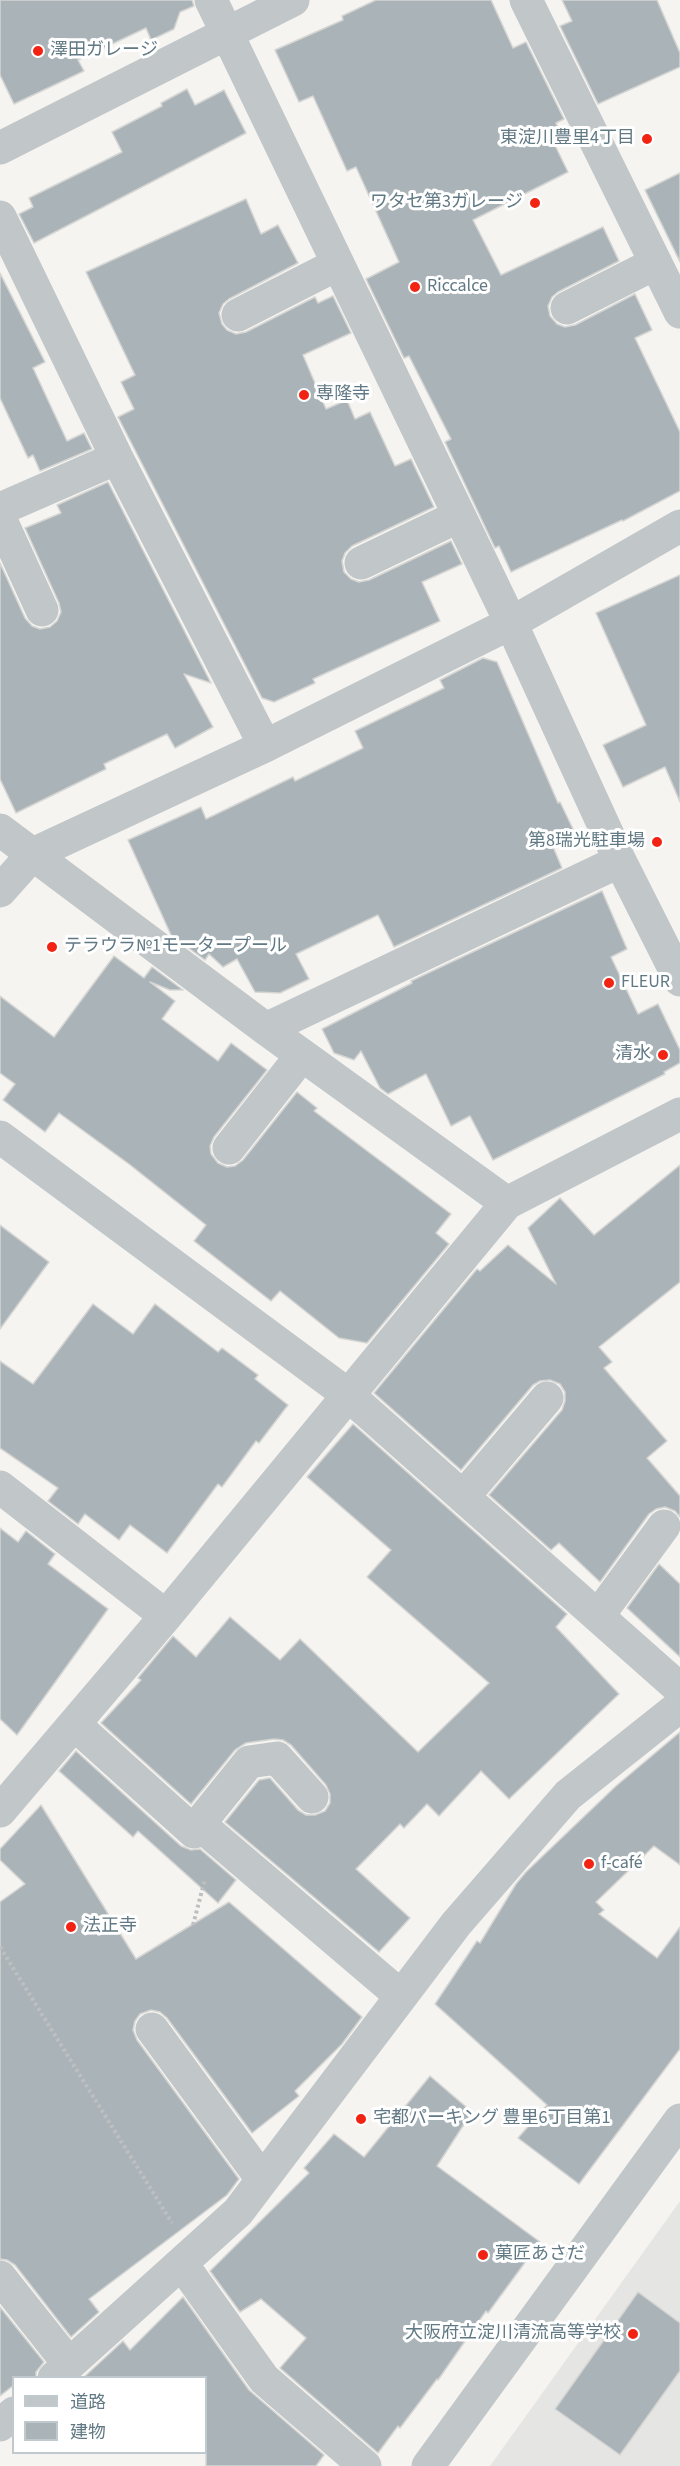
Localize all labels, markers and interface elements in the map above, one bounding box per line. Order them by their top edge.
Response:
place label: 澤田ガレージ [50,40,158,62]
marker: 澤田ガレージ [31,44,45,58]
place label: 東淀川豊里4丁目 [500,128,635,150]
marker: 東淀川豊里4丁目 [640,132,654,146]
place label: ワタセ第3ガレージ [370,192,523,214]
marker: ワタセ第3ガレージ [528,196,542,210]
place label: Riccalce [427,276,488,298]
marker: Riccalce [408,280,422,294]
place label: 専隆寺 [316,384,370,406]
marker: 専隆寺 [297,388,311,402]
place label: 第8瑞光駐車場 [528,831,645,853]
marker: 第8瑞光駐車場 [650,835,664,849]
place label: テラウラ№1モータープール [64,936,287,958]
marker: テラウラ№1モータープール [45,940,59,954]
place label: FLEUR [621,972,670,994]
marker: FLEUR [602,976,616,990]
place label: 清水 [615,1044,651,1066]
marker: 清水 [656,1048,670,1062]
place label: f-café [601,1853,643,1875]
marker: f-café [582,1857,596,1871]
place label: 法正寺 [83,1916,137,1938]
marker: 法正寺 [64,1920,78,1934]
place label: 宅都パーキング 豊里6丁目第1 [373,2108,610,2130]
marker: 宅都パーキング 豊里6丁目第1 [354,2112,368,2126]
place label: 菓匠あさだ [495,2244,585,2266]
marker: 菓匠あさだ [476,2248,490,2262]
place label: 大阪府立淀川清流高等学校 [405,2323,621,2345]
marker: 大阪府立淀川清流高等学校 [626,2327,640,2341]
legend [12,2376,207,2454]
text: 道路 [70,2390,106,2415]
text: 建物 [70,2420,106,2445]

